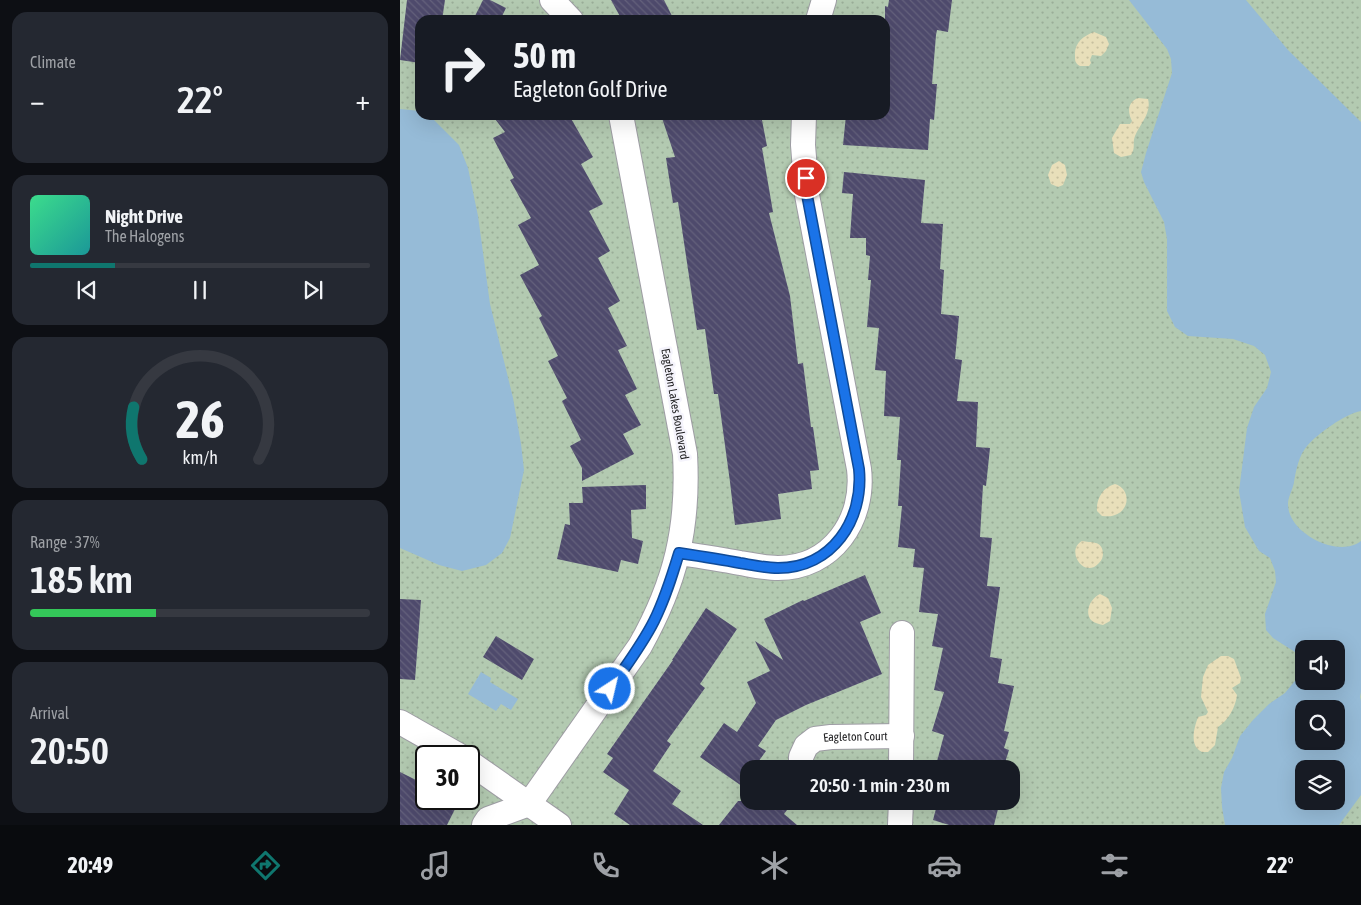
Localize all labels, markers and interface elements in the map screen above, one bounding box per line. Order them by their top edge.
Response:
icon: right [430,35,495,100]
text: 50 m [513,35,576,75]
text: Climate [30,53,76,71]
text: Eagleton Golf Drive [513,76,667,102]
text: 22° [177,78,223,121]
text: − [30,84,45,116]
text: + [355,84,370,116]
pin [785,157,827,199]
icon: arrive [792,164,820,192]
text: Night Drive [105,205,183,227]
text: The Halogens [105,227,185,245]
icon: previous [73,276,101,304]
icon: pause [186,276,214,304]
icon: next [299,276,327,304]
street label: Eagleton Lakes Boulevard [658,347,692,461]
text: 26 [176,389,224,449]
text: km/h [182,447,218,468]
text: Range · 37% [30,533,100,551]
text: 185 km [30,558,133,601]
map controls [1295,640,1345,810]
button: sound [1295,640,1345,690]
position arrow [583,662,635,714]
button: search [1295,700,1345,750]
text: Arrival [30,704,69,722]
text: 20:50 [30,729,109,772]
street label: Eagleton Court [822,729,888,745]
speed limit sign: 30 [415,745,480,810]
button: layers [1295,760,1345,810]
text: 20:50 · 1 min · 230 m [810,774,950,796]
icon: directions [248,848,283,883]
icon: music [418,848,453,883]
icon: phone [588,848,623,883]
icon: climate [757,848,792,883]
icon: car [927,848,962,883]
icon: filters [1097,848,1132,883]
text: 20:49 [67,852,113,878]
text: 22° [1267,852,1294,878]

